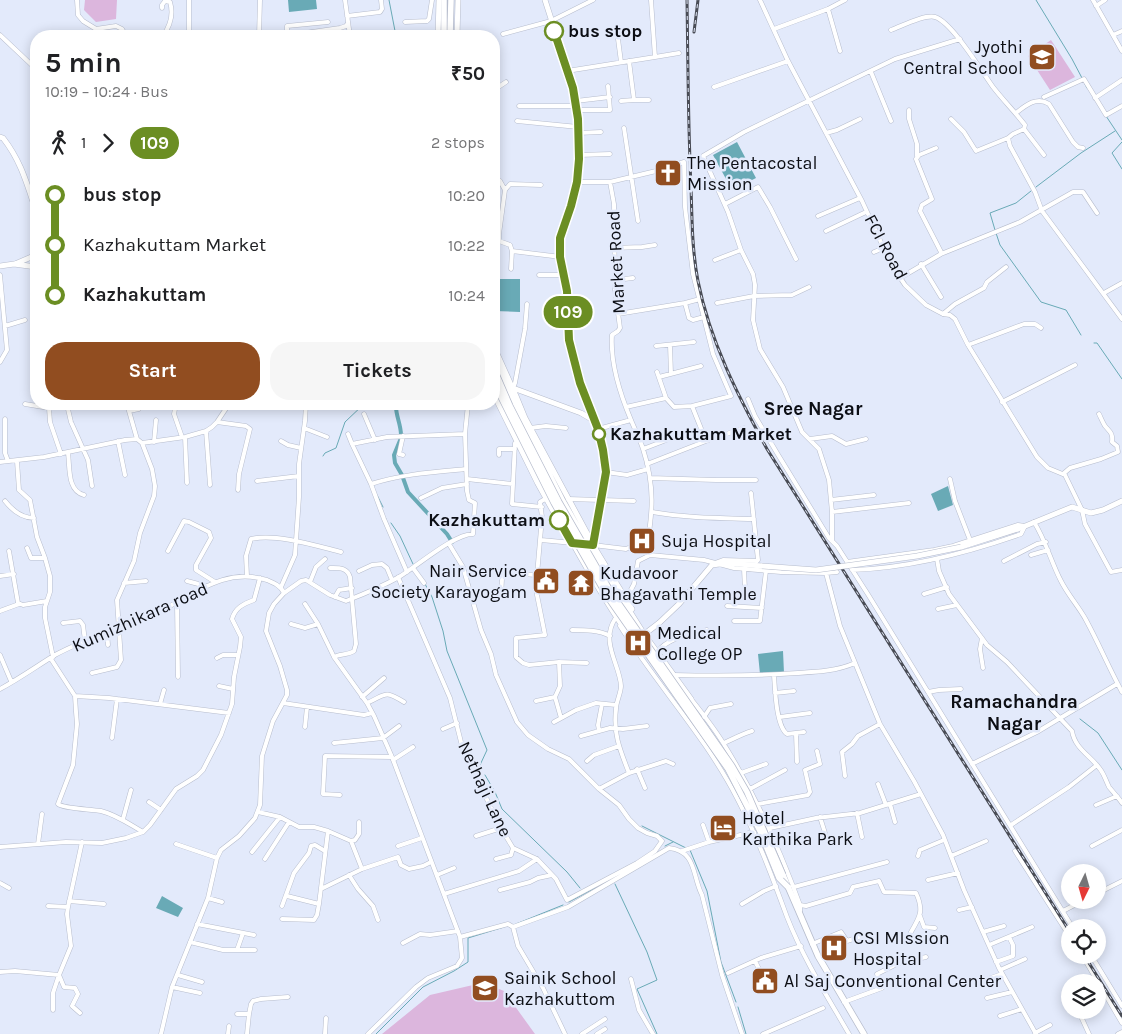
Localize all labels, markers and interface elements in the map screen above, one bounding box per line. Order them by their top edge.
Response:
place label: bus stop [568,20,642,42]
marker: bus stop [544,21,564,41]
place label: Jyothi Central School [904,36,1023,79]
school or university icon: Jyothi Central School [1027,42,1057,72]
text: 5 min [45,46,122,79]
text: ₹50 [451,63,485,85]
text: 10:19 – 10:24 · Bus [45,82,168,101]
icon: walk [45,129,73,157]
icon: forward [94,129,122,157]
text: 109 [140,132,169,154]
text: 1 [81,133,86,152]
text: 2 stops [431,133,485,152]
place label: The Pentacostal Mission [687,152,817,195]
church icon: The Pentacostal Mission [653,158,683,188]
text: bus stop [83,184,161,206]
text: 10:20 [448,186,485,205]
street label: Market Road [602,210,630,314]
street label: FCI Road [860,210,912,284]
text: Kazhakuttam Market [83,234,266,256]
text: 10:22 [448,236,485,255]
text: Kazhakuttam [83,284,206,306]
text: 10:24 [448,286,485,305]
line badge: 109 [539,296,597,328]
text: 109 [554,301,582,323]
button: Start [45,342,260,400]
button: Tickets [270,342,485,400]
district label: Sree Nagar [764,398,863,420]
place label: Kazhakuttam Market [610,423,792,445]
marker: Kazhakuttam Market [592,427,606,441]
place label: Kazhakuttam [428,509,545,531]
marker: Kazhakuttam [549,510,569,530]
hospital icon: Suja Hospital [627,526,657,556]
place label: Suja Hospital [661,530,772,552]
place label: Nair Service Society Karayogam [371,560,527,603]
place label: Kudavoor Bhagavathi Temple [600,562,757,605]
public building icon: Nair Service Society Karayogam [531,566,561,596]
temple icon: Kudavoor Bhagavathi Temple [566,568,596,598]
street label: Kumizhikara road [69,577,211,657]
place label: Medical College OP [657,622,742,665]
hospital icon: Medical College OP [623,628,653,658]
district label: Ramachandra Nagar [950,691,1078,735]
street label: Nethaji Lane [453,738,517,840]
place label: Hotel Karthika Park [742,807,853,850]
hotel icon: Hotel Karthika Park [708,813,738,843]
north arrow [1061,864,1106,909]
map controls [1061,864,1106,1019]
button: locate [1061,919,1106,964]
place label: CSI MIssion Hospital [853,927,950,970]
hospital icon: CSI MIssion Hospital [819,933,849,963]
public building icon: Al Saj Conventional Center [750,966,780,996]
place label: Sainik School Kazhakuttom [504,967,617,1010]
place label: Al Saj Conventional Center [784,970,1001,992]
school or university icon: Sainik School Kazhakuttom [470,973,500,1003]
button: layers [1061,974,1106,1019]

